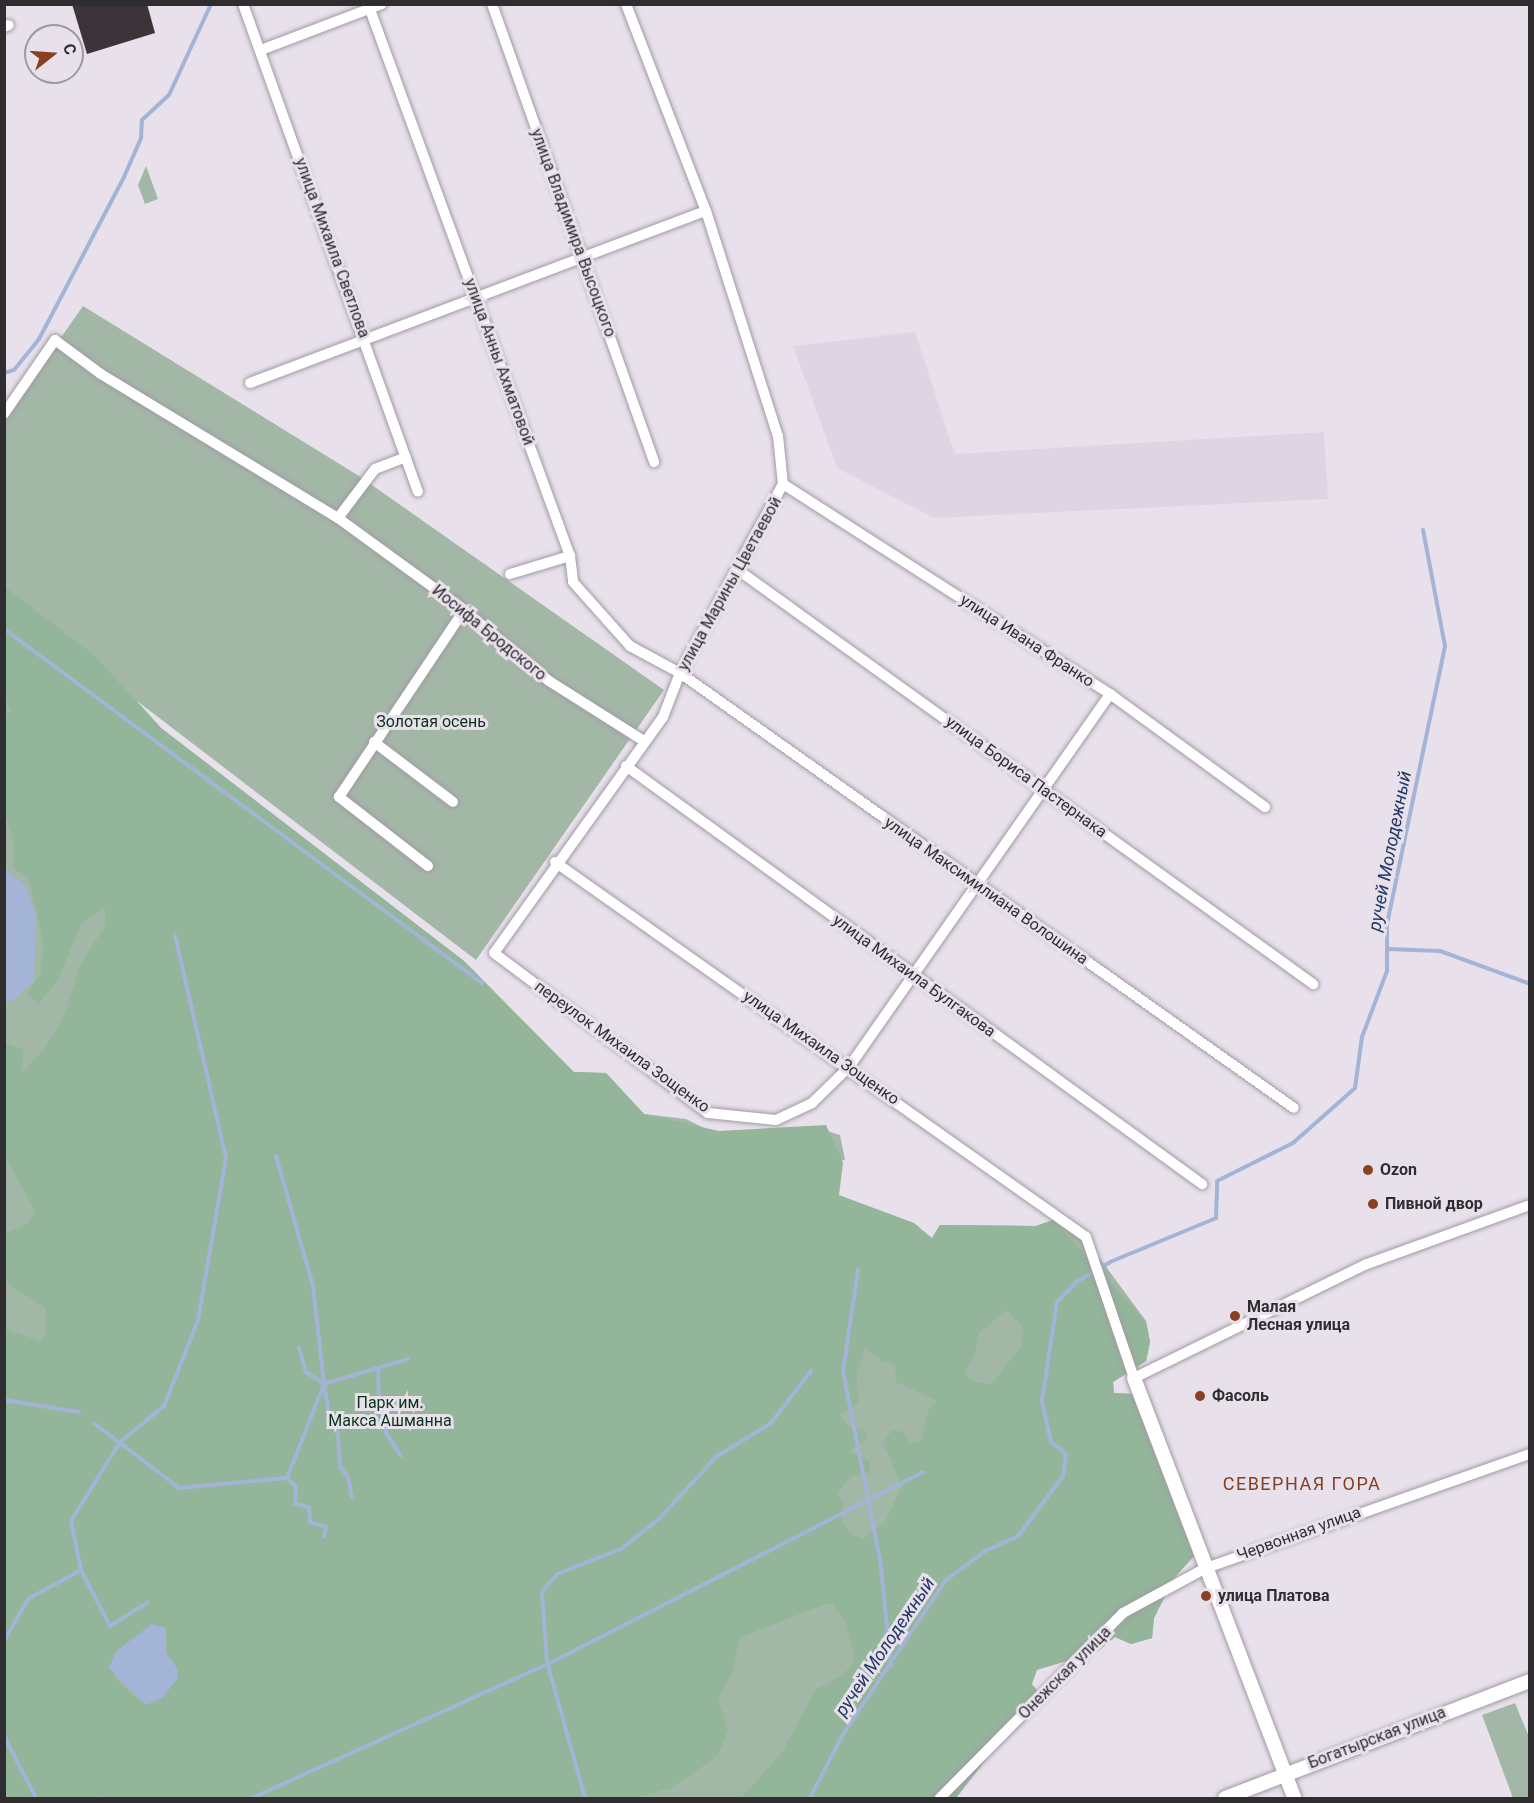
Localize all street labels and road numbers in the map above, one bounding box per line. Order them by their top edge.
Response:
street label: улица Владимира Высоцкого [526,126,620,340]
street label: улица Михаила Светлова [290,155,374,341]
street label: улица Анны Ахматовой [460,276,538,448]
street label: улица Марины Цветаевой [674,494,786,674]
street label: Иосифа Бродского [428,581,550,685]
street label: улица Ивана Франко [956,590,1098,692]
street label: улица Бориса Пастернака [942,712,1110,842]
street label: улица Максимилиана Волошина [880,813,1092,969]
street label: улица Михаила Булгакова [829,911,999,1041]
street label: переулок Михаила Зощенко [531,977,713,1117]
street label: улица Михаила Зощенко [739,987,903,1109]
street label: Червонная улица [1234,1503,1364,1565]
street label: Онежская улица [1015,1623,1115,1723]
street label: Богатырская улица [1305,1703,1449,1773]

